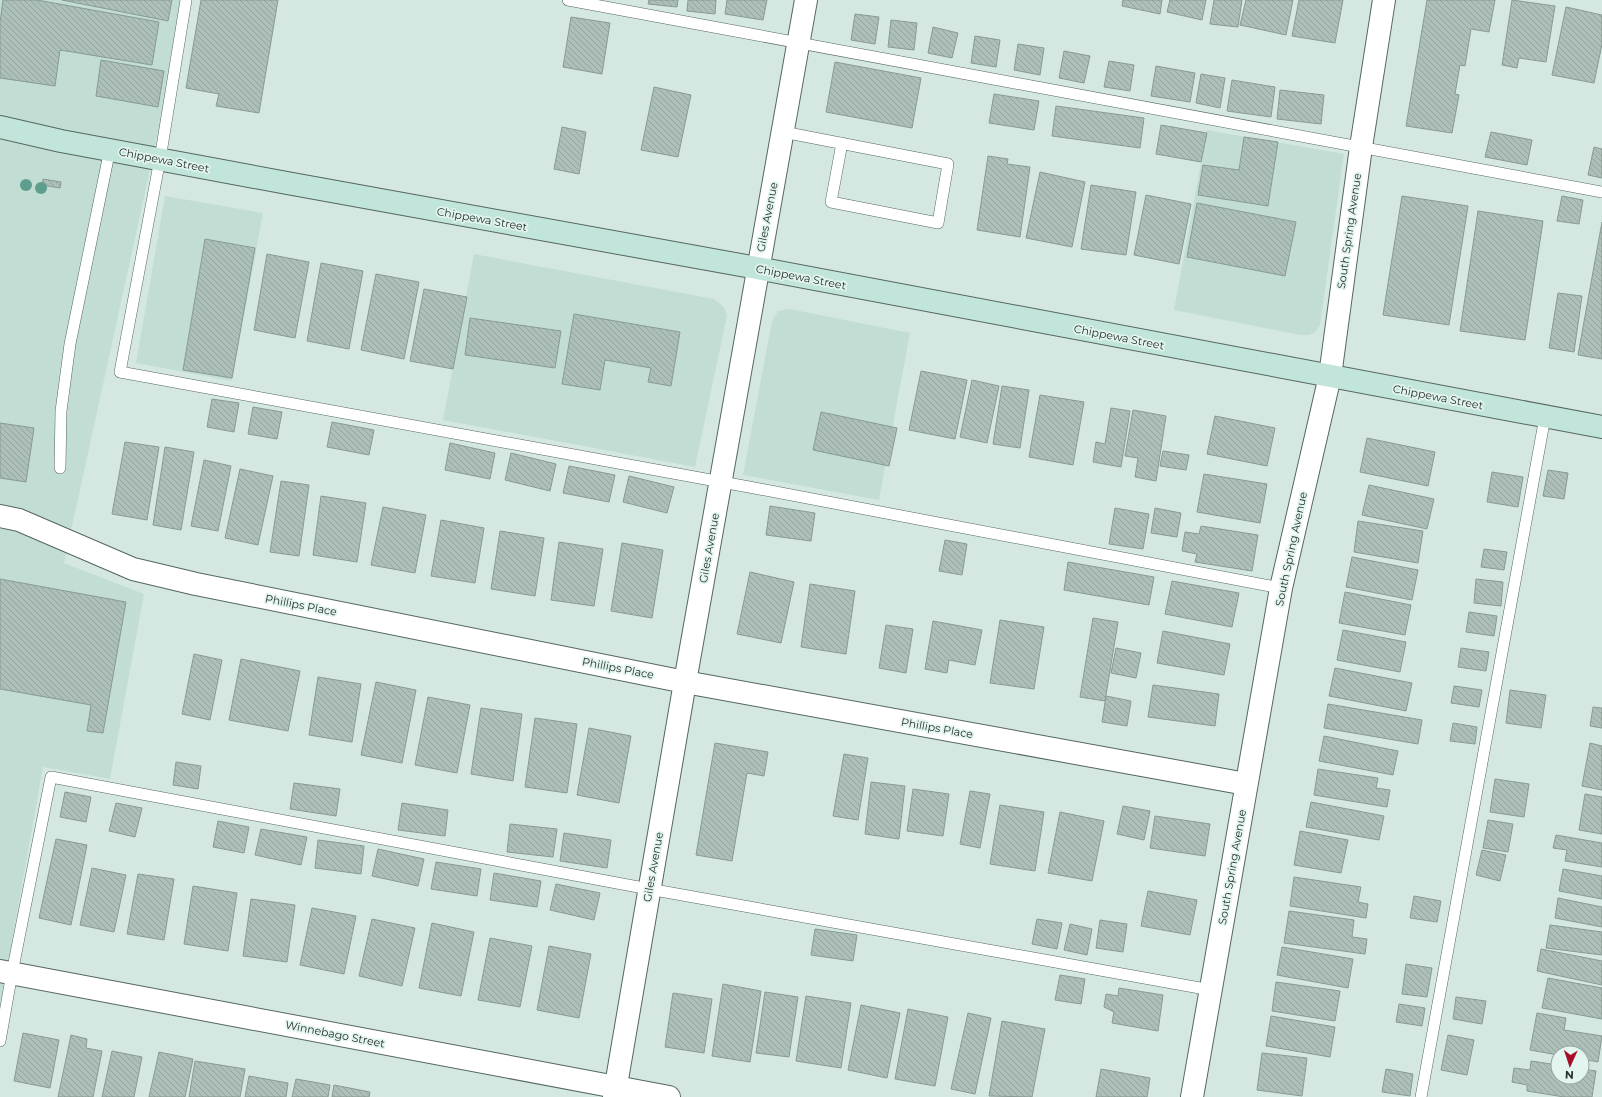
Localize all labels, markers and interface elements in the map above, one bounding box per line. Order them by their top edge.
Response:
street label: Chippewa Street [118,144,211,176]
street label: South Spring Avenue [1334,172,1364,290]
street label: Giles Avenue [753,181,781,253]
street label: Chippewa Street [436,204,529,234]
street label: Chippewa Street [755,261,848,293]
street label: Chippewa Street [1073,321,1166,353]
street label: Chippewa Street [1392,381,1485,413]
street label: South Spring Avenue [1272,490,1310,608]
street label: Giles Avenue [696,512,722,584]
street label: Phillips Place [264,591,338,619]
street label: Phillips Place [581,654,655,682]
street label: Phillips Place [900,715,974,741]
street label: South Spring Avenue [1215,808,1249,926]
street label: Giles Avenue [640,831,666,903]
street label: Winnebago Street [284,1017,386,1051]
north arrow [1550,1045,1590,1085]
text: N [1565,1068,1574,1082]

